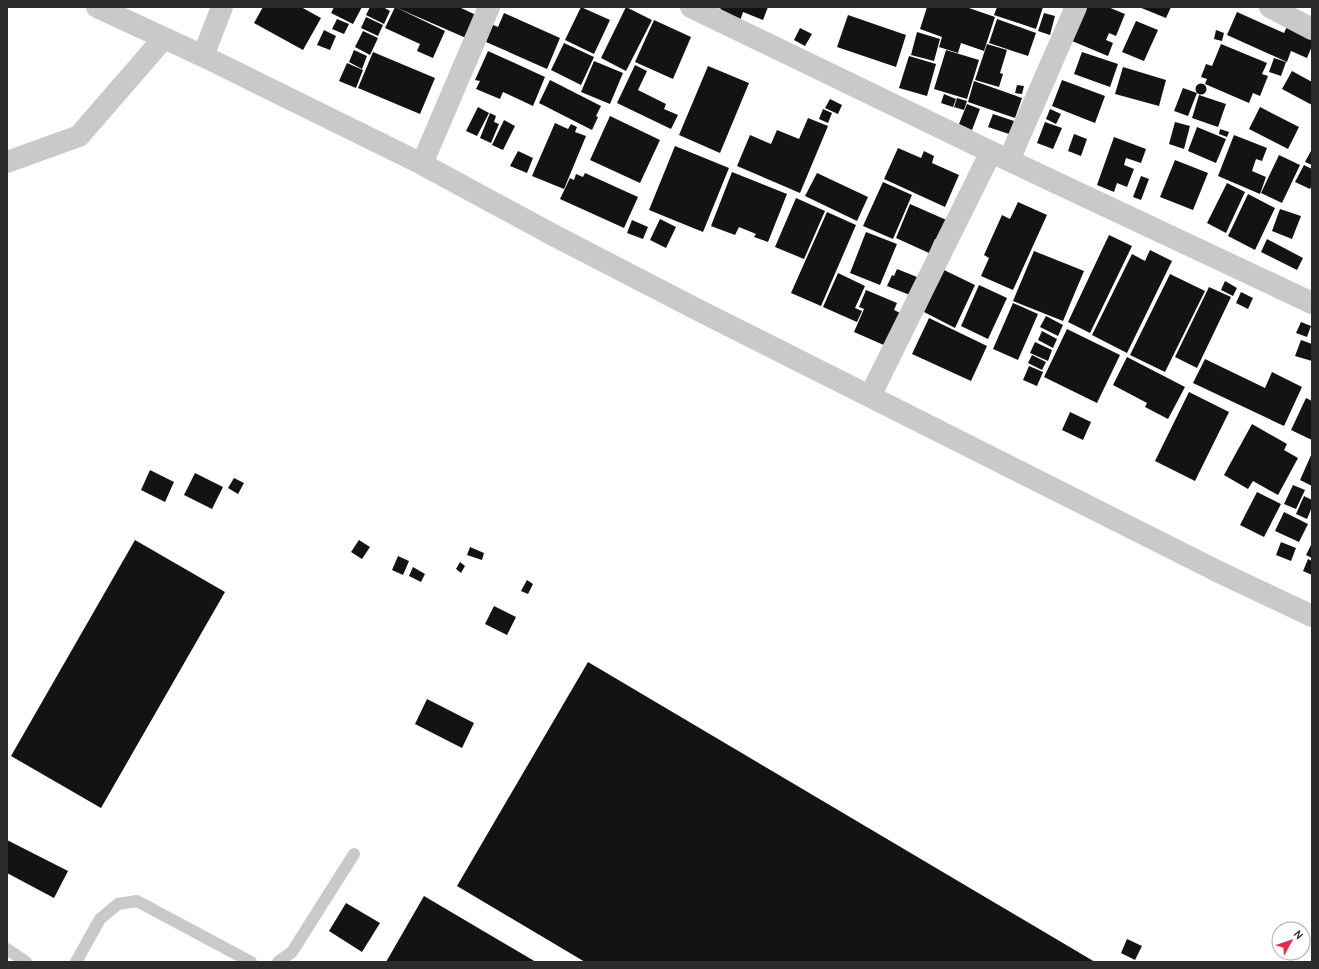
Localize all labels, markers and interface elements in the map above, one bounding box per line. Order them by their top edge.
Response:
north arrow [1271,921,1311,961]
text: N [1291,927,1307,942]

